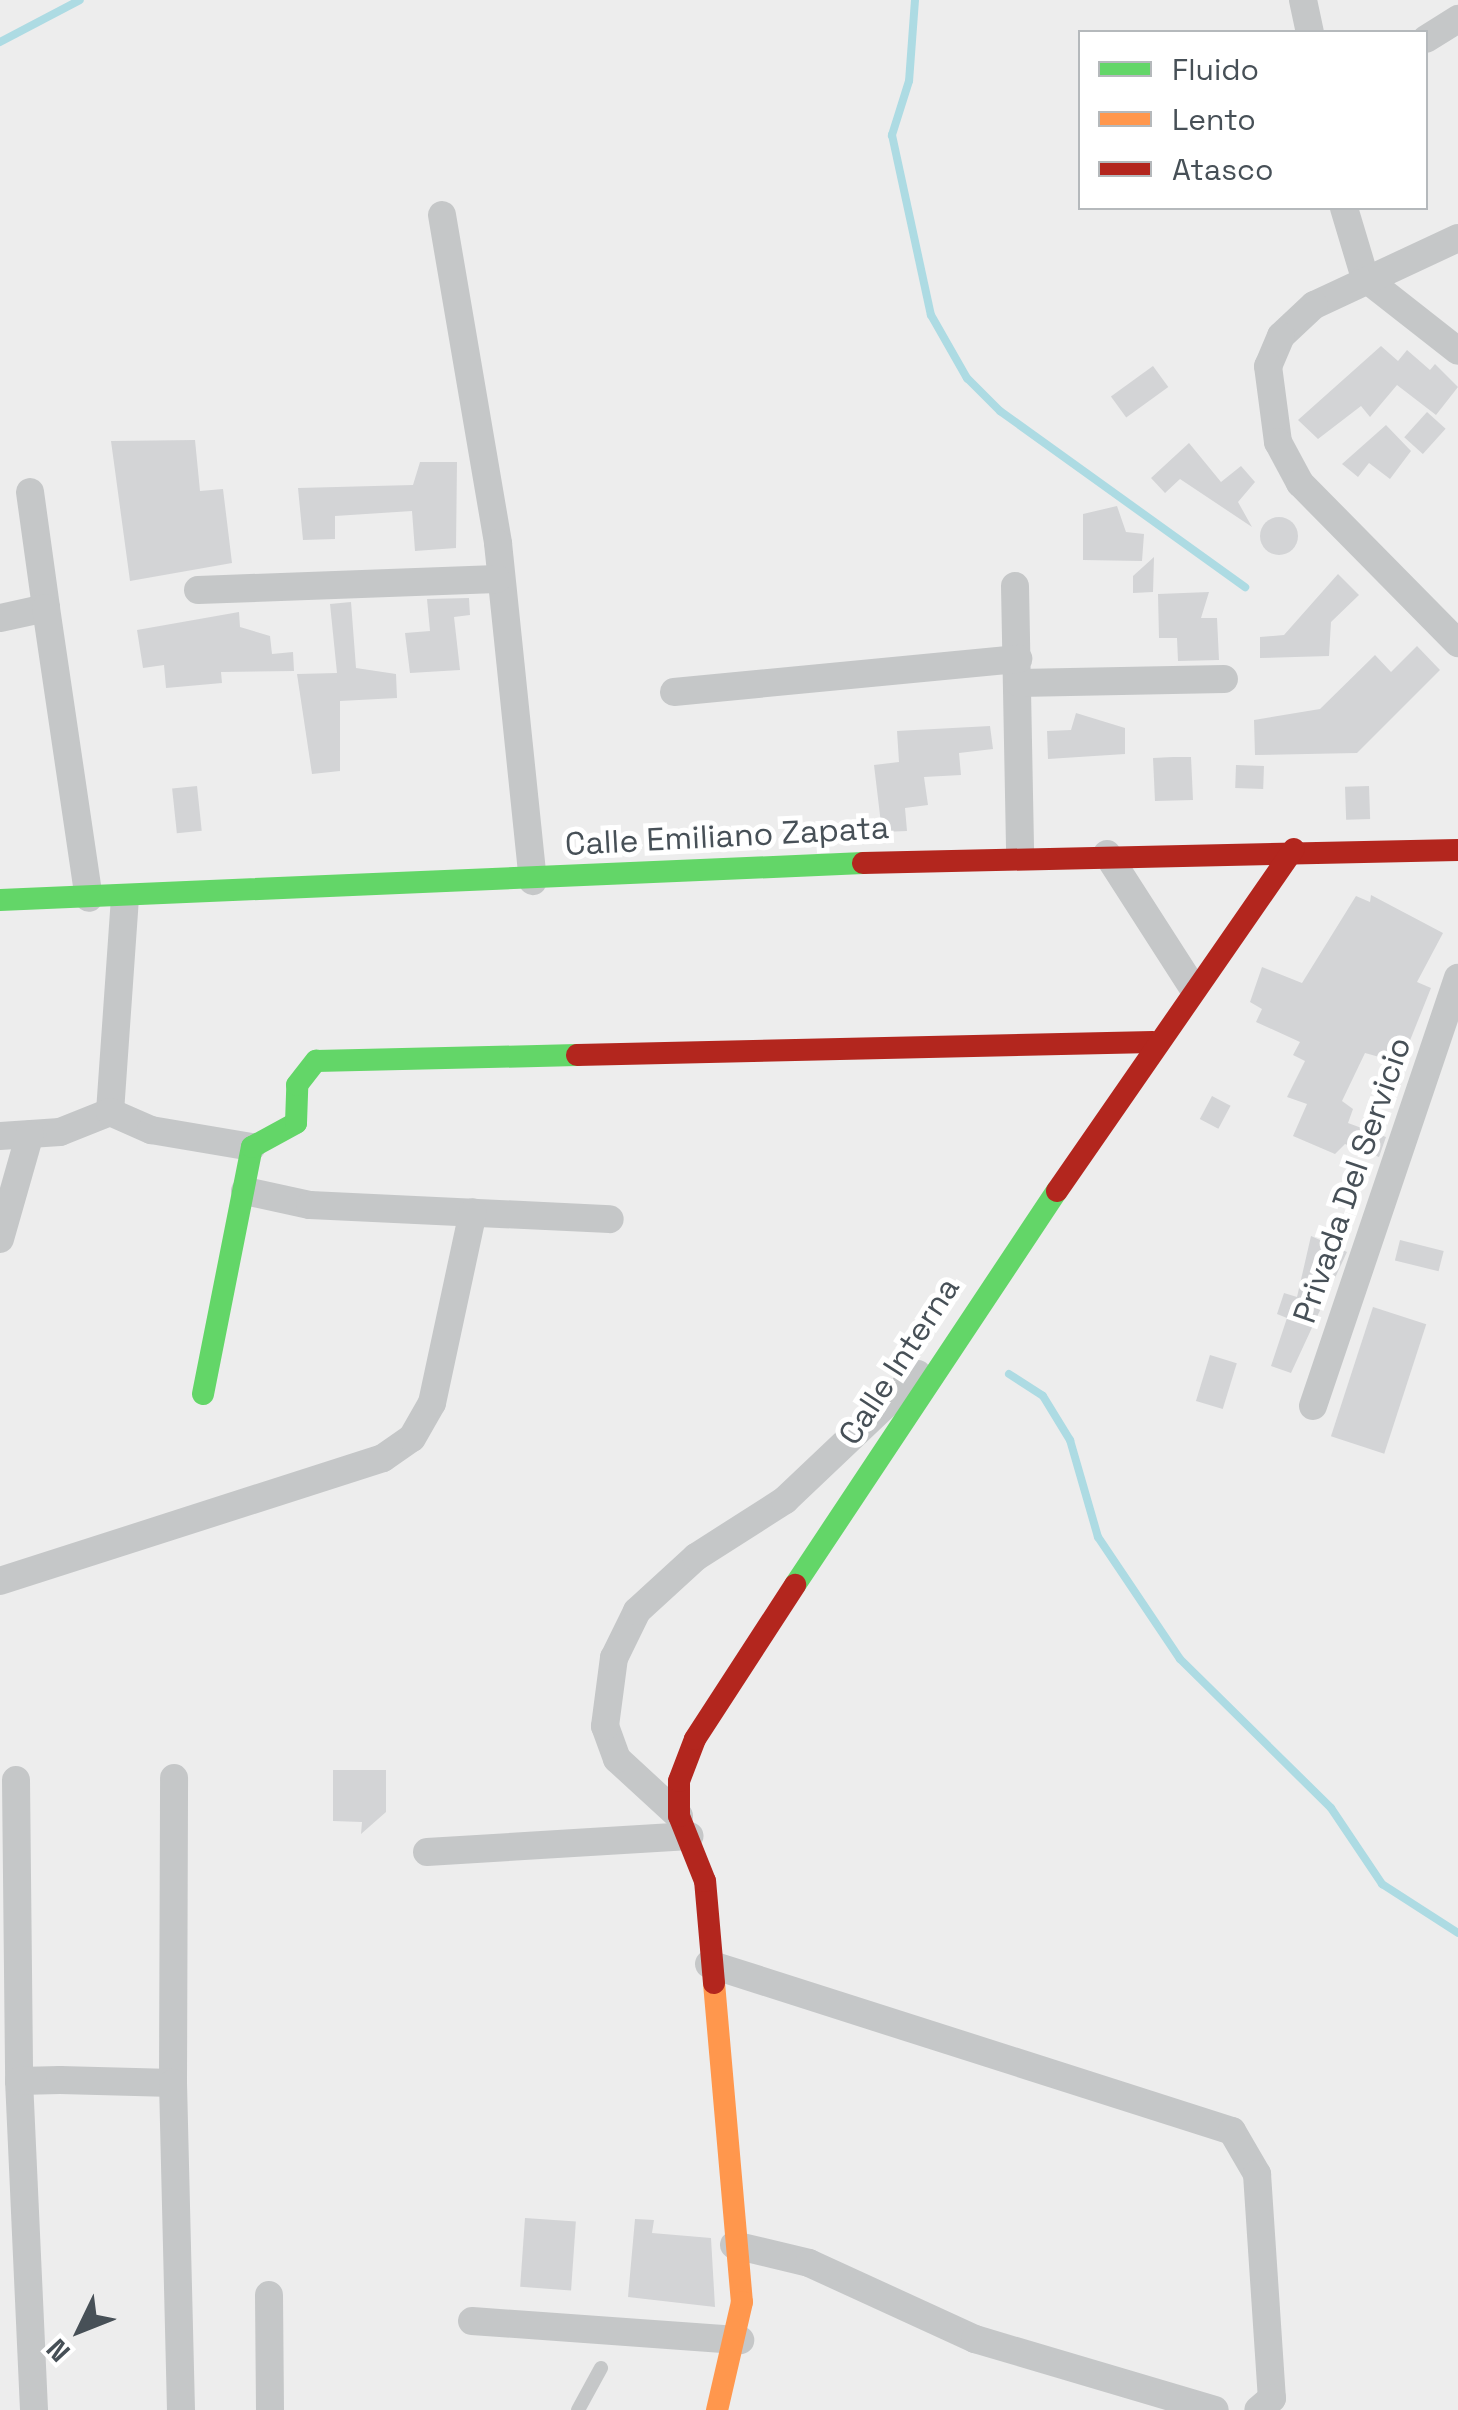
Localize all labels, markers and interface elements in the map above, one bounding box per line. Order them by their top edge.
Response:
legend [1078,30,1428,210]
text: Fluido [1172,50,1259,89]
text: Lento [1172,100,1256,139]
text: Atasco [1172,150,1273,189]
street label: Calle Emiliano Zapata [564,808,890,864]
street label: Privada Del Servicio [1285,1032,1419,1328]
street label: Calle Interna [831,1270,967,1452]
north arrow [30,2280,130,2380]
text: N [39,2331,78,2370]

